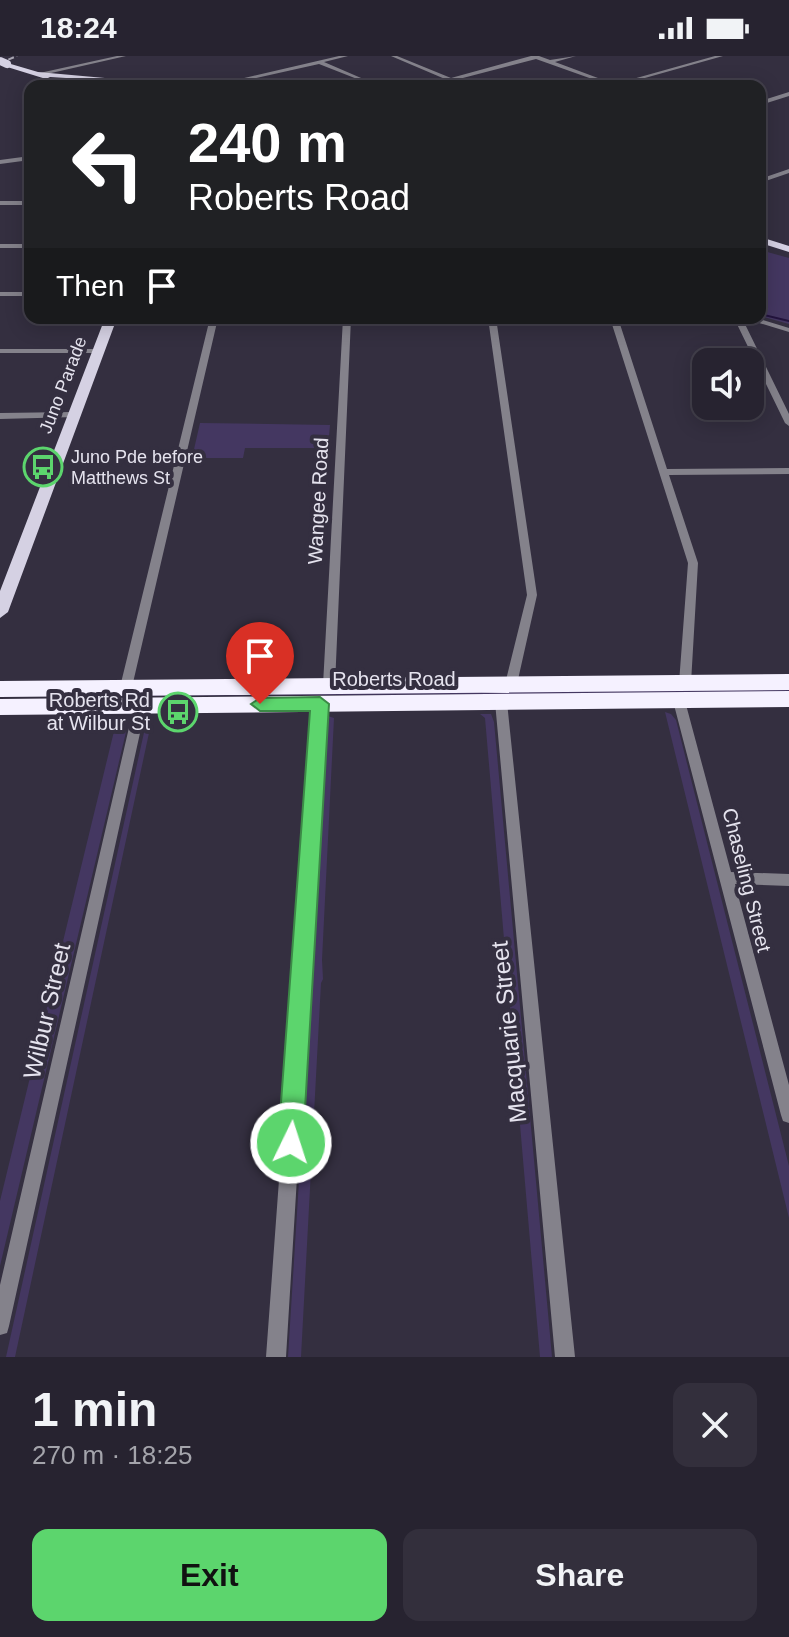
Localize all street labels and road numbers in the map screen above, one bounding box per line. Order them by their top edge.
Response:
street label: Juno Parade [35,334,91,436]
street label: Wangee Road [304,437,332,565]
street label: Roberts Road [332,668,456,690]
street label: Chaseling Street [718,806,776,955]
street label: Macquarie Street [485,939,531,1124]
street label: Wilbur Street [18,940,75,1081]

